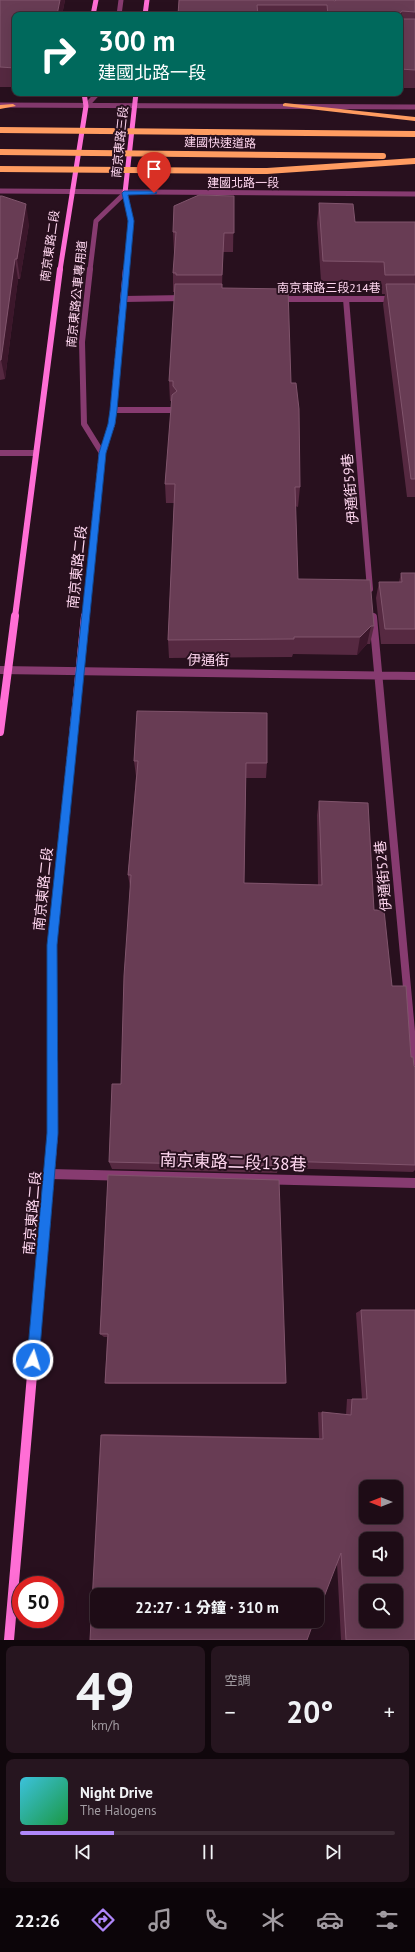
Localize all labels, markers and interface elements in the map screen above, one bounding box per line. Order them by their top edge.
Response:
text: 300 m [98,22,175,59]
icon: right [32,28,84,80]
text: 建國北路一段 [98,61,206,84]
street label: 南京東路三段 [108,105,131,179]
street label: 建國快速道路 [184,134,256,151]
pin [137,152,171,193]
icon: arrive [143,158,165,180]
street label: 建國北路一段 [207,175,279,190]
street label: 南京東路二段 [37,209,62,283]
street label: 南京東路公車專用道 [63,239,90,348]
street label: 南京東路三段214巷 [277,280,381,295]
street label: 伊通街59巷 [338,453,362,525]
street label: 南京東路二段 [64,524,90,610]
street label: 伊通街 [187,651,229,669]
street label: 伊通街52巷 [371,840,395,912]
street label: 南京東路二段 [30,846,56,932]
street label: 南京東路二段138巷 [159,1148,307,1176]
street label: 南京東路二段 [19,1170,45,1256]
position arrow [12,1339,54,1381]
north arrow [359,1480,403,1524]
map controls [359,1480,403,1628]
button: sound [359,1532,403,1576]
speed limit sign: 50 [12,1576,64,1628]
button: search [359,1584,403,1628]
text: 22:27 · 1 分鐘 · 310 m [135,1598,279,1617]
text: 49 [76,1657,135,1724]
text: 空調 [225,1672,251,1689]
text: 20° [286,1692,333,1731]
text: − [225,1698,236,1726]
text: + [384,1698,395,1726]
text: km/h [91,1717,120,1734]
text: Night Drive [80,1783,153,1802]
text: The Halogens [80,1802,157,1819]
icon: previous [72,1841,94,1863]
icon: pause [197,1841,219,1863]
icon: next [322,1841,344,1863]
icon: directions [89,1906,117,1934]
icon: music [146,1906,174,1934]
icon: phone [202,1906,230,1934]
icon: climate [259,1906,287,1934]
icon: car [316,1906,344,1934]
icon: filters [373,1906,401,1934]
text: 22:26 [14,1909,60,1932]

